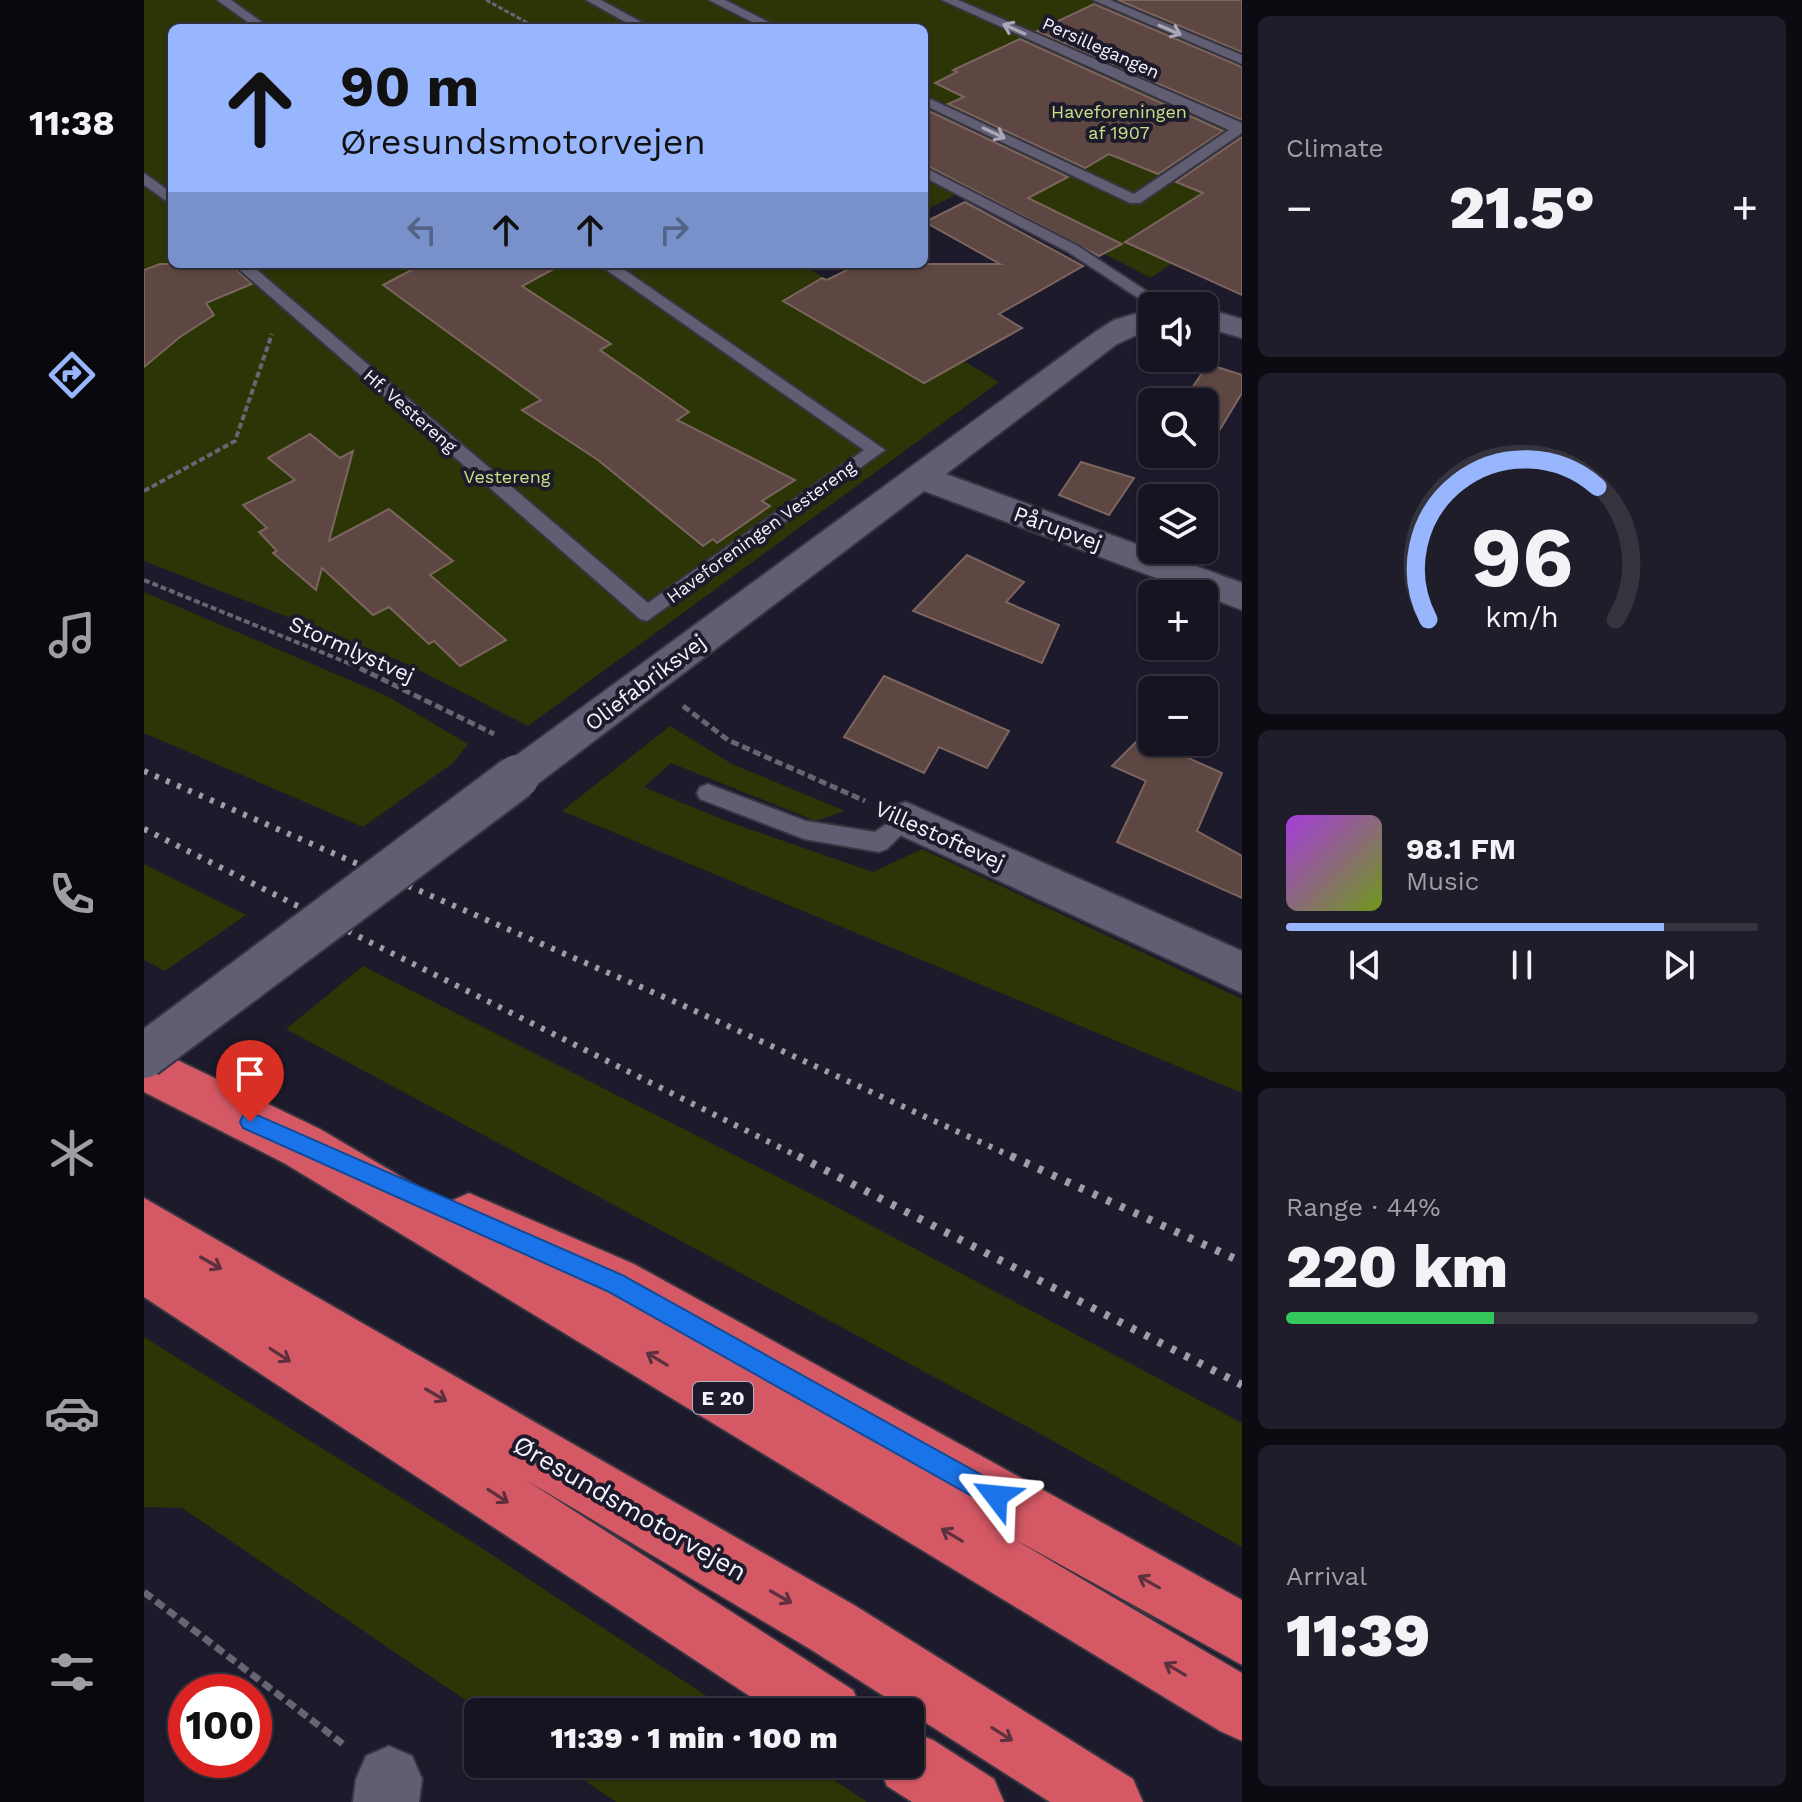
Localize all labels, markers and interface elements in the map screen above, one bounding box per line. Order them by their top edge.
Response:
street label: Persillegangen [1039,12,1163,83]
one-way arrow [1002,21,1026,36]
one-way arrow [1157,23,1182,38]
text: 90 m [340,54,479,120]
icon: ahead [208,56,312,160]
park label: Haveforeningen af 1907 [1051,101,1187,143]
text: 11:38 [29,102,115,144]
text: Øresundsmotorvejen [340,121,706,163]
one-way arrow [982,126,1006,141]
text: Climate [1286,133,1384,163]
text: 21.5° [1449,172,1595,243]
text: − [1286,182,1313,234]
text: + [1731,182,1758,234]
icon: left [400,208,444,252]
icon: ahead [484,208,528,252]
icon: ahead [568,208,612,252]
icon: right [652,208,696,252]
map controls [1138,292,1218,756]
button: sound [1138,292,1218,372]
icon: directions [44,347,100,403]
street label: Hf. Vestereng [360,365,461,457]
button: search [1138,388,1218,468]
street label: Haveforeningen Vestereng [662,456,860,607]
park label: Vestereng [464,466,551,487]
button: layers [1138,484,1218,564]
street label: Pårupvej [1010,501,1105,556]
text: 96 [1471,508,1573,605]
button: + [1138,580,1218,660]
text: km/h [1485,600,1559,634]
icon: music [44,607,100,663]
street label: Stormlystvej [285,611,418,688]
street label: Oliefabriksvej [580,629,710,736]
button: − [1138,676,1218,756]
street label: Villestoftevej [871,796,1008,875]
text: 98.1 FM [1406,831,1516,866]
icon: phone [44,866,100,922]
text: Music [1406,866,1479,896]
icon: previous [1343,943,1387,987]
icon: pause [1500,943,1544,987]
icon: next [1657,943,1701,987]
pin [216,1040,284,1122]
icon: arrive [228,1052,272,1096]
icon: climate [44,1125,100,1181]
text: Range · 44% [1286,1192,1441,1222]
text: 220 km [1286,1231,1508,1302]
one-way arrow [199,1255,222,1271]
one-way arrow [268,1346,290,1363]
one-way arrow [646,1350,669,1366]
road number: E 20 [693,1382,753,1414]
icon: car [44,1385,100,1441]
one-way arrow [424,1387,447,1403]
street label: Øresundsmotorvejen [508,1429,752,1587]
position arrow [954,1454,1038,1538]
one-way arrow [486,1489,509,1505]
one-way arrow [941,1527,964,1543]
text: Arrival [1286,1561,1367,1591]
one-way arrow [1138,1574,1162,1589]
one-way arrow [769,1589,792,1605]
text: 11:39 [1286,1600,1431,1671]
icon: filters [44,1644,100,1700]
one-way arrow [1164,1661,1187,1677]
speed limit sign: 100 [168,1674,272,1778]
text: 11:39 · 1 min · 100 m [550,1720,838,1755]
one-way arrow [990,1726,1013,1742]

